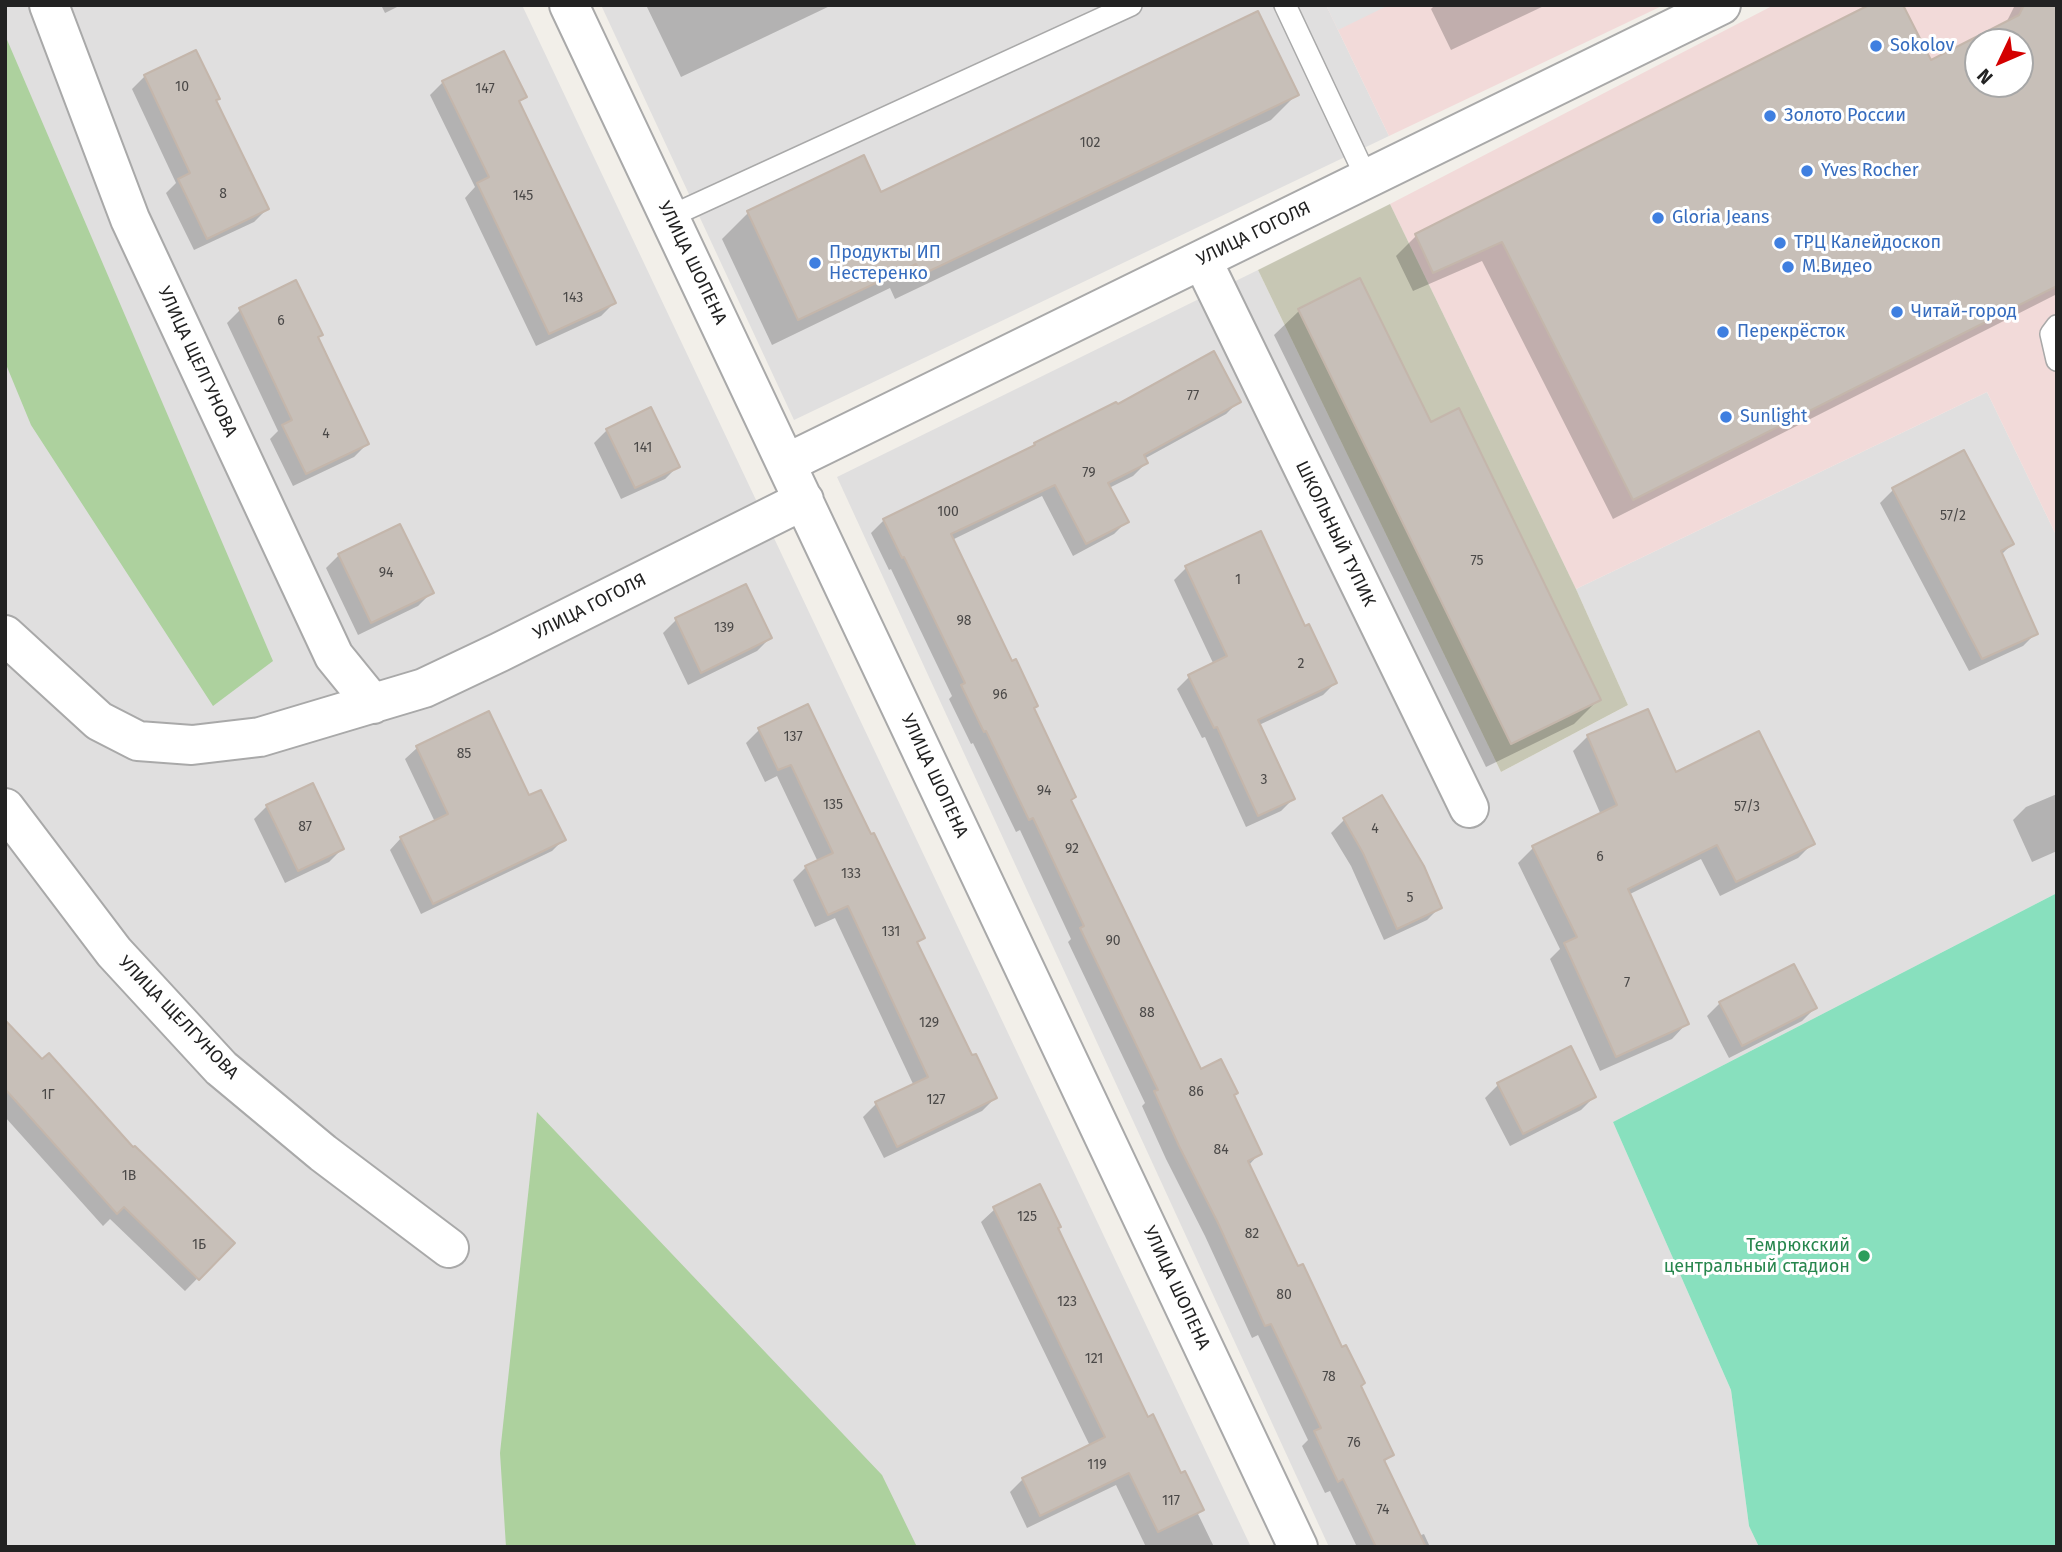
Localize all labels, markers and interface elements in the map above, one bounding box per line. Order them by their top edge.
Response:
north arrow [1964,28,2034,98]
place label: Sokolov [1890,35,1954,57]
marker: Sokolov [1868,38,1884,54]
text: N [1972,64,1998,89]
house number: 10 [175,79,189,95]
house number: 147 [475,81,495,97]
place label: Золото России [1784,105,1906,127]
marker: Золото России [1762,108,1778,124]
house number: 102 [1080,135,1100,151]
place label: Yves Rocher [1821,160,1919,182]
marker: Yves Rocher [1799,163,1815,179]
house number: 8 [219,186,227,202]
house number: 145 [513,188,533,204]
street label: УЛИЦА ГОГОЛЯ [1194,197,1314,271]
street label: УЛИЦА ШОПЕНА [653,198,731,328]
place label: Gloria Jeans [1672,207,1770,229]
marker: Gloria Jeans [1650,210,1666,226]
place label: ТРЦ Калейдоскоп [1794,232,1941,254]
marker: ТРЦ Калейдоскоп [1772,235,1788,251]
place label: Продукты ИП Нестеренко [829,242,941,284]
marker: Продукты ИП Нестеренко [807,255,823,271]
place label: М.Видео [1802,256,1872,278]
marker: М.Видео [1780,259,1796,275]
street label: УЛИЦА ЩЕЛГУНОВА [153,283,241,441]
house number: 143 [563,290,583,306]
place label: Читай-город [1911,301,2017,323]
marker: Читай-город [1889,304,1905,320]
house number: 6 [277,313,285,329]
place label: Перекрёсток [1737,321,1845,343]
marker: Перекрёсток [1715,324,1731,340]
house number: 77 [1187,388,1199,404]
place label: Sunlight [1740,406,1808,428]
marker: Sunlight [1718,409,1734,425]
house number: 4 [322,426,330,442]
house number: 141 [634,440,652,456]
street label: ШКОЛЬНЫЙ ТУПИК [1290,458,1380,610]
house number: 79 [1082,465,1096,481]
house number: 100 [937,504,959,520]
house number: 57/2 [1940,508,1966,524]
house number: 75 [1470,553,1484,569]
house number: 94 [379,565,393,581]
street label: УЛИЦА ГОГОЛЯ [530,569,650,645]
house number: 1 [1235,572,1241,588]
house number: 98 [956,613,972,629]
house number: 139 [714,620,734,636]
house number: 2 [1298,656,1304,672]
house number: 96 [993,687,1007,703]
street label: УЛИЦА ШОПЕНА [896,711,972,841]
house number: 137 [783,729,803,745]
house number: 85 [457,746,471,762]
house number: 3 [1261,772,1267,788]
house number: 94 [1037,783,1051,799]
house number: 135 [823,797,843,813]
house number: 57/3 [1734,799,1760,815]
house number: 87 [298,819,312,835]
house number: 4 [1371,821,1379,837]
house number: 92 [1065,841,1079,857]
house number: 6 [1596,849,1604,865]
house number: 133 [841,866,861,882]
house number: 5 [1406,890,1414,906]
house number: 131 [882,924,900,940]
house number: 90 [1105,933,1121,949]
street label: УЛИЦА ЩЕЛГУНОВА [113,952,243,1084]
house number: 7 [1624,975,1630,991]
house number: 88 [1139,1005,1155,1021]
house number: 129 [919,1015,939,1031]
house number: 86 [1188,1084,1204,1100]
house number: 1Г [41,1087,55,1103]
house number: 127 [926,1092,946,1108]
house number: 84 [1213,1142,1229,1158]
house number: 1В [122,1168,136,1184]
house number: 125 [1017,1209,1037,1225]
street label: УЛИЦА ШОПЕНА [1138,1223,1214,1353]
house number: 82 [1245,1226,1259,1242]
place label: Темрюкский центральный стадион [1664,1235,1850,1278]
house number: 1Б [192,1237,206,1253]
marker: Темрюкский центральный стадион [1856,1248,1872,1264]
house number: 80 [1276,1287,1292,1303]
house number: 123 [1057,1294,1077,1310]
house number: 121 [1085,1351,1103,1367]
house number: 78 [1322,1369,1336,1385]
house number: 76 [1347,1435,1361,1451]
house number: 119 [1087,1457,1107,1473]
house number: 117 [1162,1493,1180,1509]
house number: 74 [1376,1502,1390,1518]

